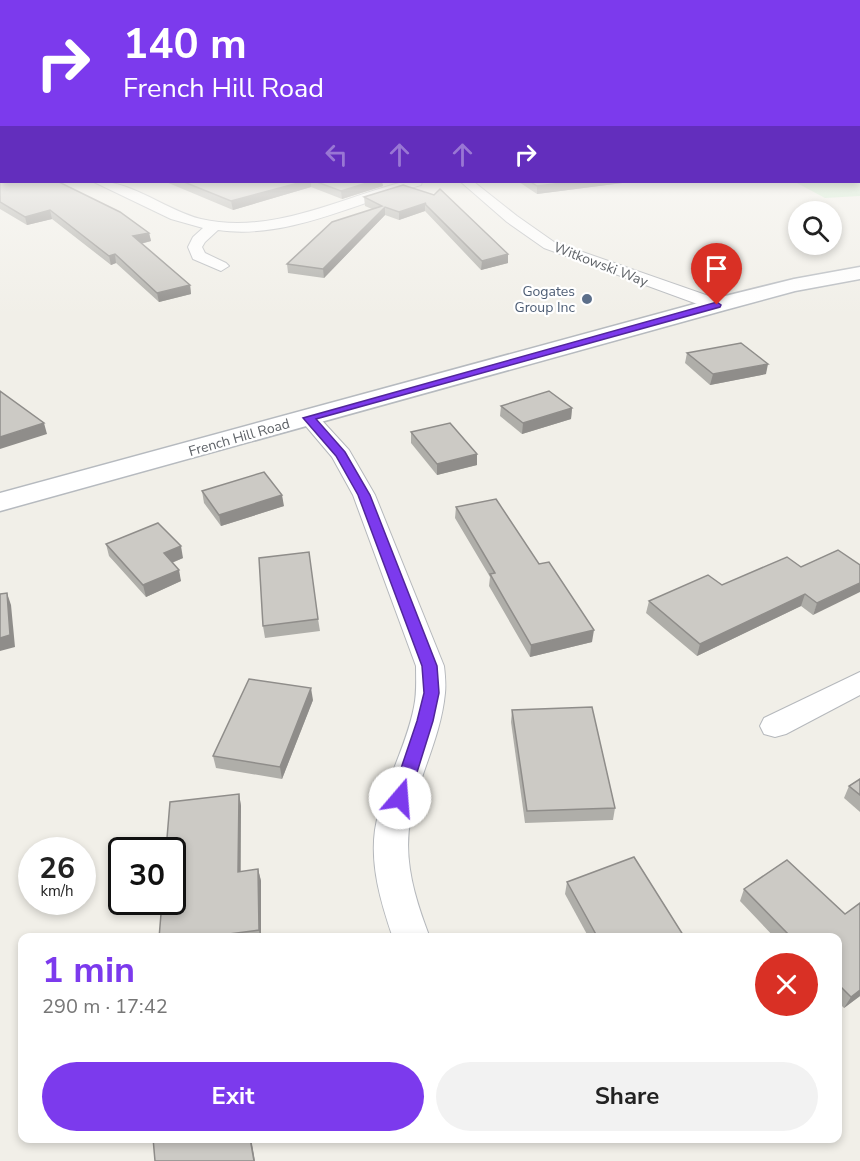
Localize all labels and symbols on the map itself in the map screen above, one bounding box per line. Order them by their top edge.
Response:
street label: Witkowski Way [551,238,651,291]
pin [691,243,742,305]
place label: Gogates Group Inc [514,282,576,317]
marker: Gogates Group Inc [580,292,594,306]
street label: French Hill Road [186,414,292,461]
position arrow [368,766,432,830]
speed limit sign: 30 [108,837,186,915]

